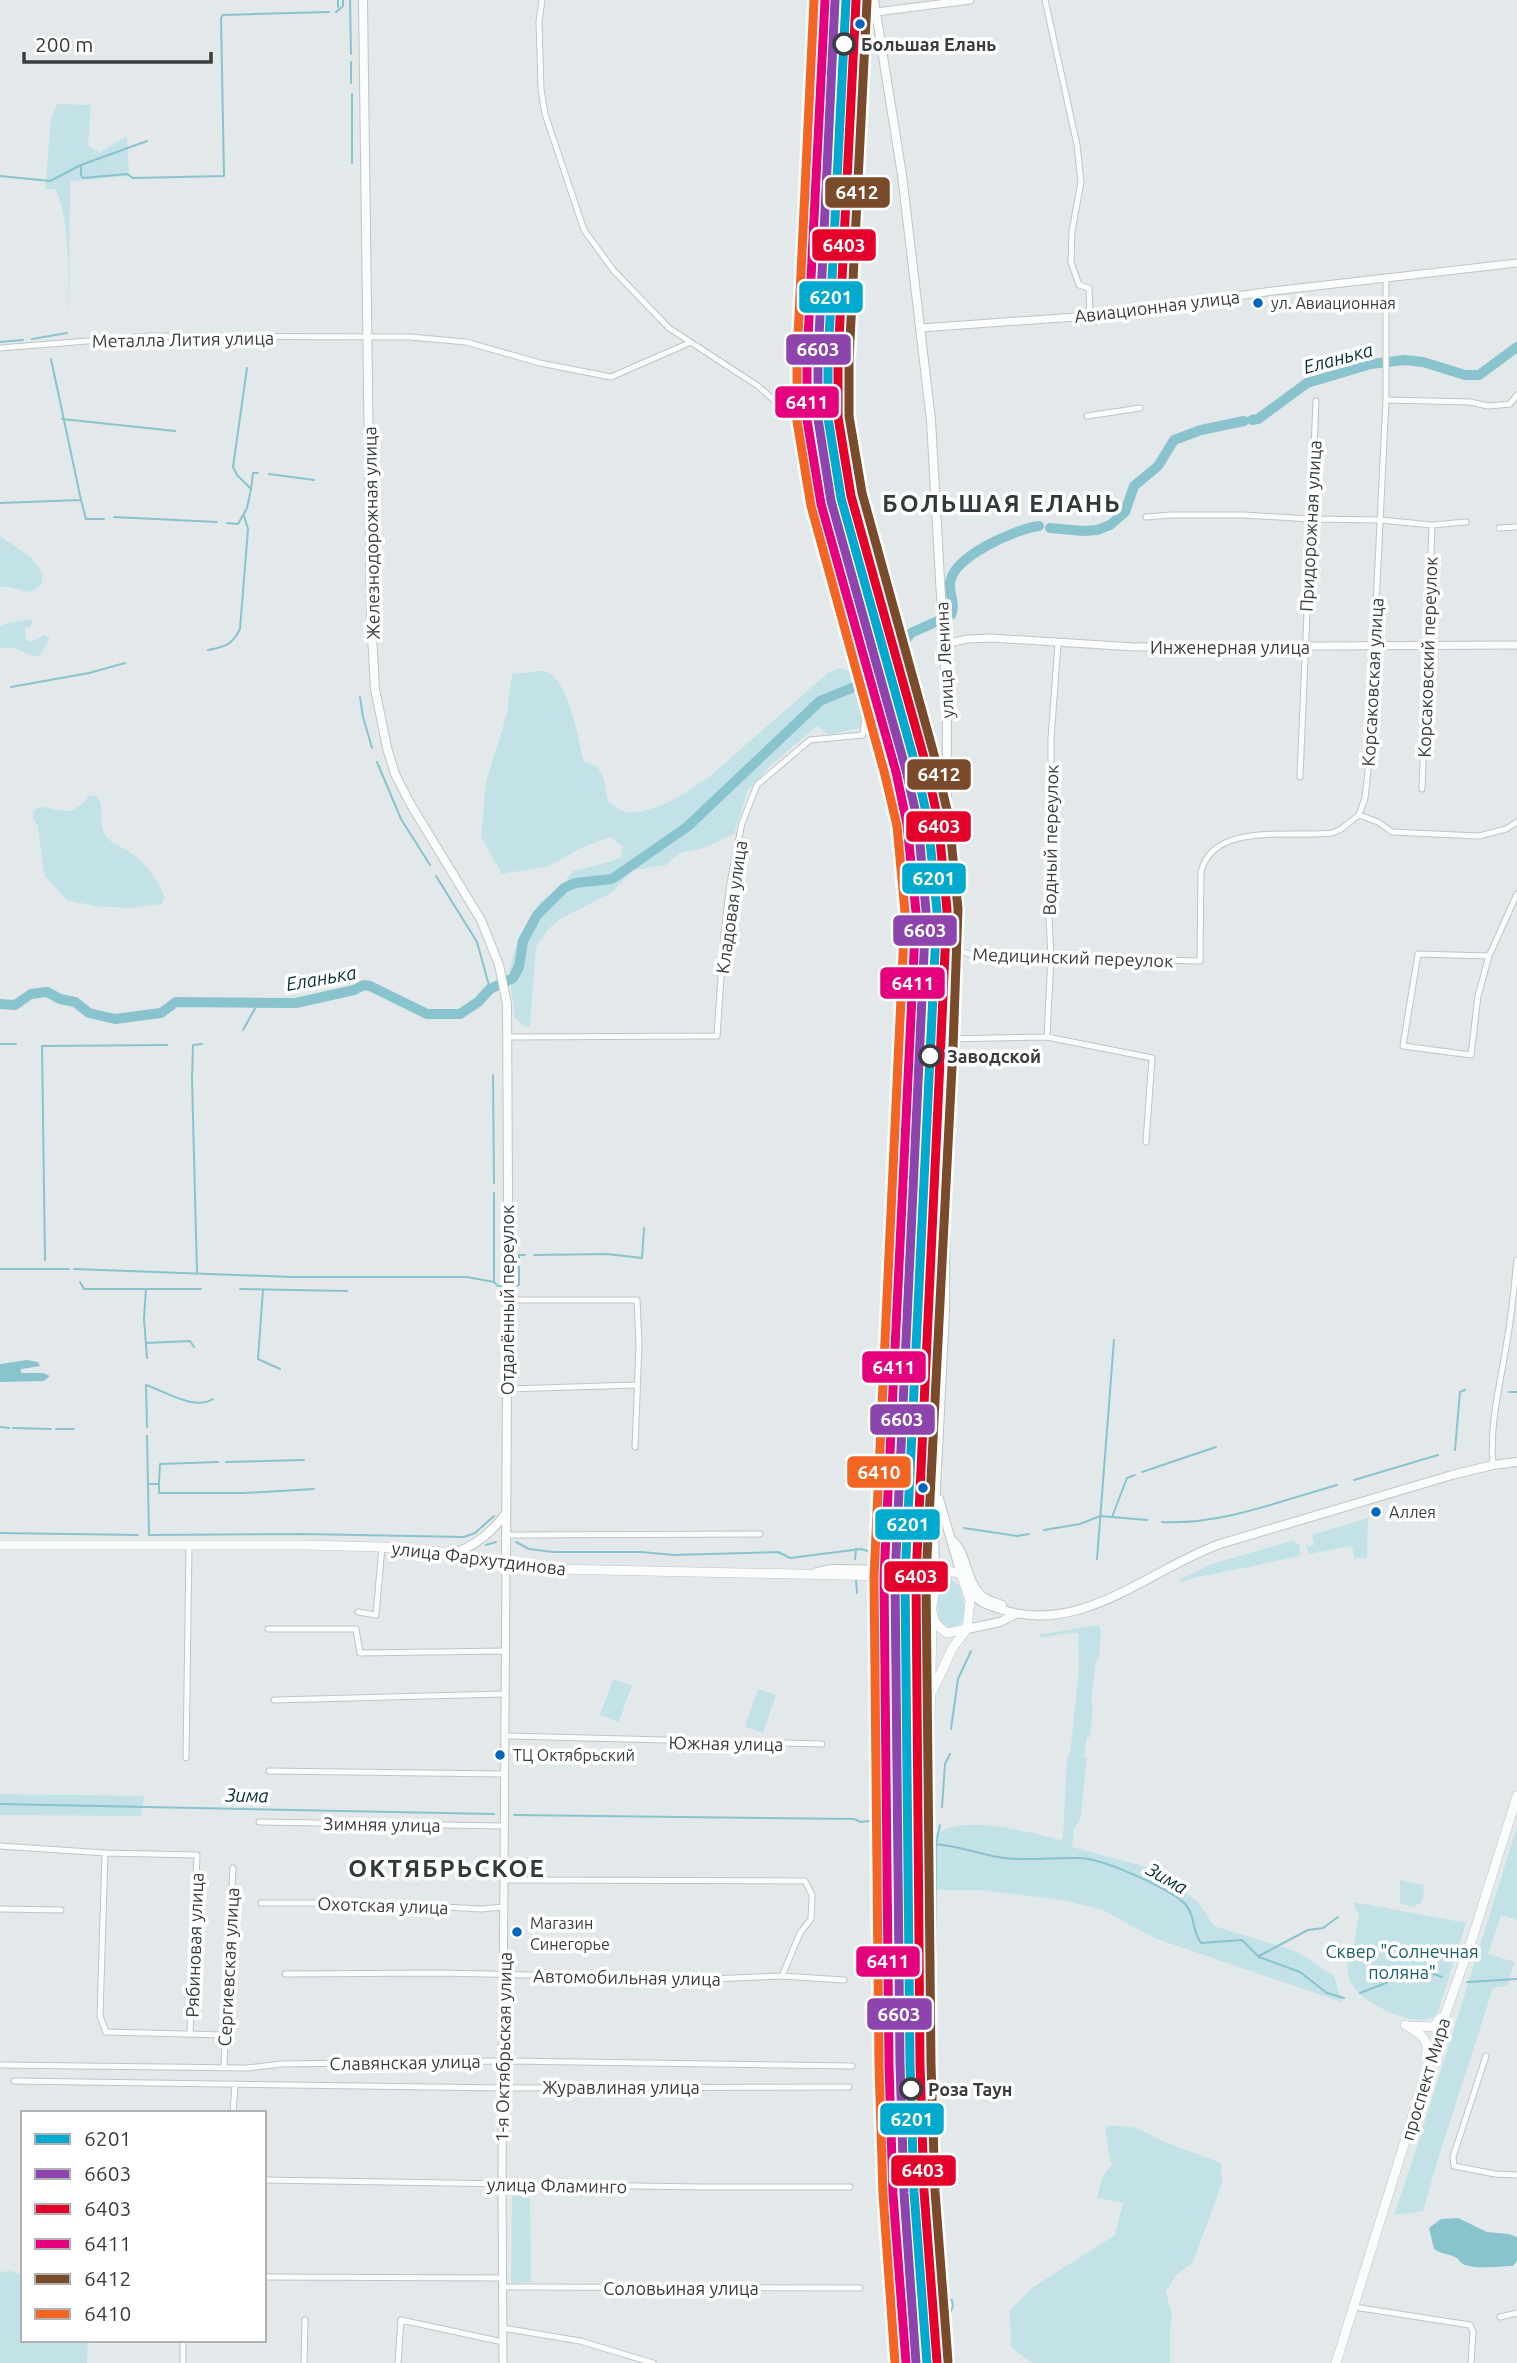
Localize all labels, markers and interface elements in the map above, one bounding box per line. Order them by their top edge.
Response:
unlabelled marker [853,17,867,31]
scale bar [24,21,212,65]
text: 200 m [35,32,93,56]
marker: Большая Елань [833,33,855,55]
place label: Большая Елань [861,34,996,54]
line badge: 6412 [824,176,891,209]
text: 6412 [836,181,878,203]
line badge: 6403 [811,228,877,262]
text: 6403 [823,234,865,256]
line badge: 6201 [798,280,864,314]
text: 6201 [810,286,852,308]
street label: Авиационная улица [1073,286,1241,326]
place label: ул. Авиационная [1271,294,1396,312]
marker: ул. Авиационная [1251,296,1265,310]
street label: Металла Лития улица [92,327,274,351]
line badge: 6603 [785,333,852,366]
text: 6603 [797,338,839,360]
water label: Еланька [1301,338,1375,378]
line badge: 6411 [774,385,840,419]
text: 6411 [786,391,828,413]
street label: Железнодорожная улица [359,426,383,640]
street label: Придорожная улица [1296,440,1324,612]
district label: БОЛЬШАЯ ЕЛАНЬ [882,490,1122,517]
street label: Корсаковский переулок [1413,556,1441,758]
street label: Корсаковская улица [1358,597,1386,767]
street label: улица Ленина [931,601,957,719]
street label: Инженерная улица [1150,637,1310,657]
line badge: 6412 [906,758,972,791]
text: 6412 [918,763,960,785]
street label: Водный переулок [1039,765,1061,915]
line badge: 6403 [905,810,972,843]
text: 6403 [918,815,960,837]
street label: Кладовая улица [712,839,750,975]
line badge: 6201 [901,862,967,895]
text: 6201 [913,867,955,889]
line badge: 6603 [892,914,958,947]
text: 6603 [904,919,946,941]
street label: Медицинский переулок [972,944,1174,970]
water label: Еланька [284,961,358,995]
line badge: 6411 [879,966,946,1000]
text: 6411 [892,972,934,994]
marker: Заводской [919,1045,941,1067]
place label: Заводской [947,1046,1041,1066]
street label: Отдалённый переулок [497,1205,517,1395]
line badge: 6411 [861,1350,927,1384]
text: 6411 [873,1356,915,1378]
line badge: 6603 [869,1403,936,1436]
text: 6603 [881,1408,923,1430]
line badge: 6410 [846,1455,912,1489]
text: 6410 [858,1461,900,1483]
unlabelled marker [916,1481,930,1495]
place label: Аллея [1389,1503,1436,1521]
marker: Аллея [1369,1505,1383,1519]
line badge: 6201 [874,1508,941,1541]
text: 6201 [887,1513,929,1535]
street label: улица Фархутдинова [391,1537,567,1579]
line badge: 6403 [883,1560,949,1593]
text: 6403 [895,1565,937,1587]
street label: Южная улица [669,1732,783,1754]
place label: ТЦ Октябрьский [513,1746,635,1764]
marker: ТЦ Октябрьский [493,1748,507,1762]
water label: Зима [224,1784,269,1806]
street label: Зимняя улица [323,1813,441,1835]
district label: ОКТЯБРЬСКОЕ [348,1855,546,1882]
water label: Зима [1142,1857,1191,1898]
street label: Рябиновая улица [181,1872,207,2018]
street label: Сергиевская улица [214,1887,242,2047]
street label: Охотская улица [317,1893,449,1917]
place label: Магазин Синегорье [530,1914,610,1953]
marker: Магазин Синегорье [510,1925,524,1939]
park label: Сквер "Солнечная поляна" [1325,1941,1479,1982]
line badge: 6411 [855,1945,921,1978]
text: 6411 [867,1950,909,1972]
street label: 1-я Октябрьская улица [491,1952,515,2142]
street label: Автомобильная улица [533,1965,721,1989]
line badge: 6603 [866,1997,933,2031]
text: 6603 [878,2003,920,2025]
street label: проспект Мира [1397,2015,1453,2143]
street label: Славянская улица [329,2051,481,2073]
street label: Журавлиная улица [542,2077,700,2097]
marker: Роза Таун [900,2078,922,2100]
place label: Роза Таун [928,2079,1012,2099]
line badge: 6201 [879,2102,945,2136]
text: 6201 [891,2108,933,2130]
legend [21,2111,266,2342]
text: 6201 [84,2126,131,2150]
line badge: 6403 [890,2154,957,2187]
text: 6403 [902,2159,944,2181]
text: 6603 [84,2161,131,2185]
street label: улица Фламинго [487,2174,627,2196]
text: 6403 [84,2196,131,2220]
text: 6411 [84,2231,131,2255]
text: 6412 [84,2266,131,2290]
street label: Соловьиная улица [603,2278,759,2298]
text: 6410 [84,2301,131,2325]

